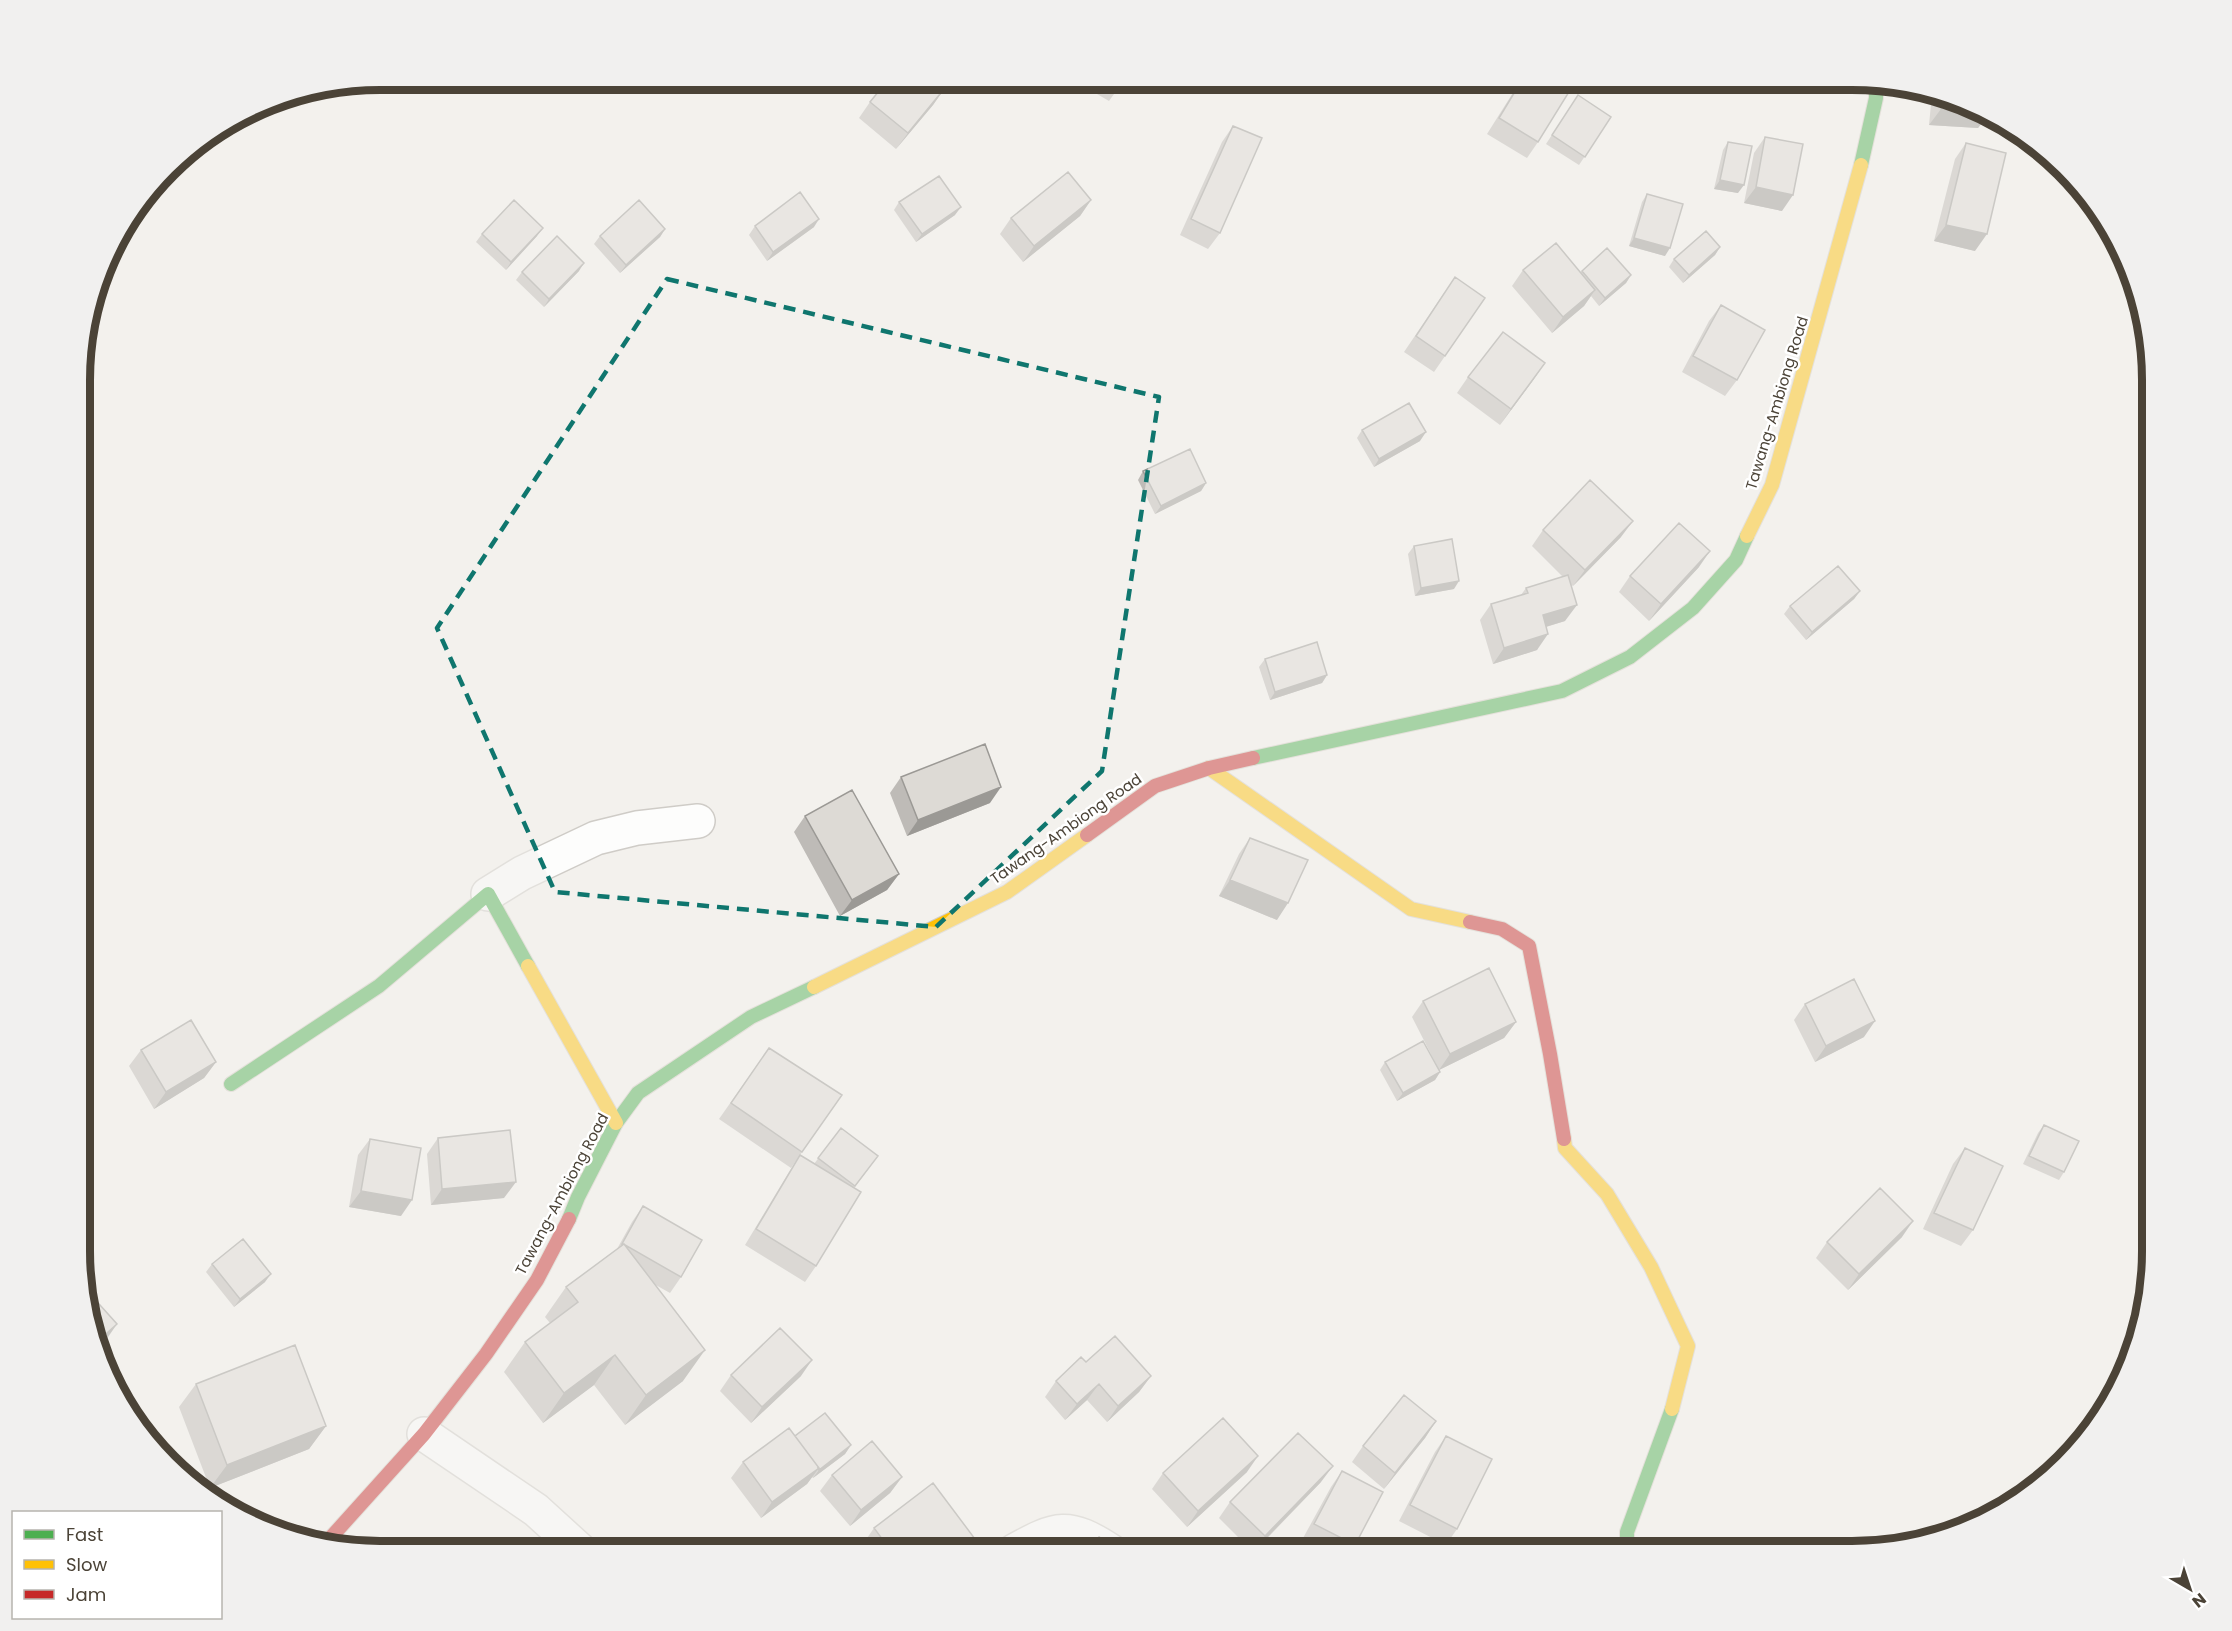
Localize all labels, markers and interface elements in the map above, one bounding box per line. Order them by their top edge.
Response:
street label: Tawang-Ambiong Road [1740,314,1813,492]
street label: Tawang-Ambiong Road [986,768,1146,889]
street label: Tawang-Ambiong Road [510,1109,613,1278]
legend [12,1511,222,1619]
text: Fast [66,1522,103,1547]
text: Slow [66,1552,108,1577]
north arrow [2160,1559,2220,1619]
text: Jam [66,1582,106,1607]
text: N [2187,1588,2211,1613]

